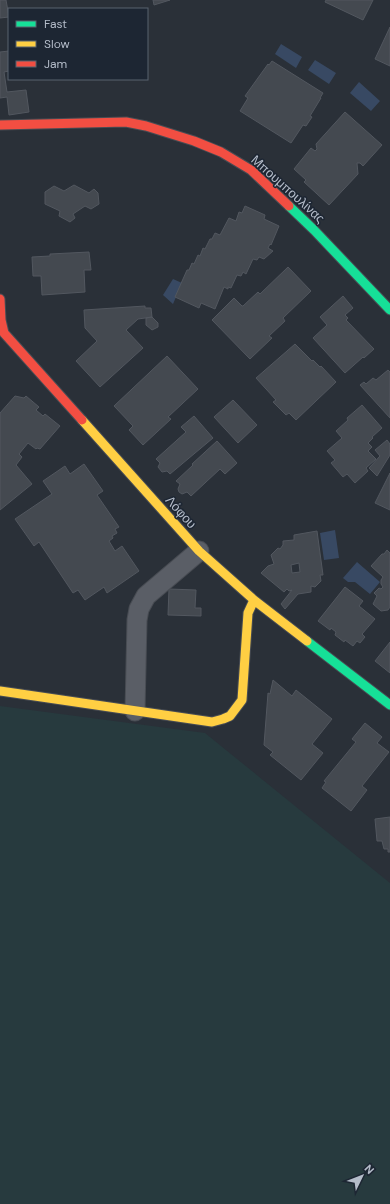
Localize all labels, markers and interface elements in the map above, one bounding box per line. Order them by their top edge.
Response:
legend [8,8,148,80]
text: Fast [44,16,67,32]
text: Slow [44,36,70,52]
text: Jam [44,56,67,72]
street label: Μπουμπουλίνας [248,151,328,227]
street label: Λόφου [162,492,200,532]
north arrow [342,1156,382,1196]
text: N [361,1161,377,1177]

